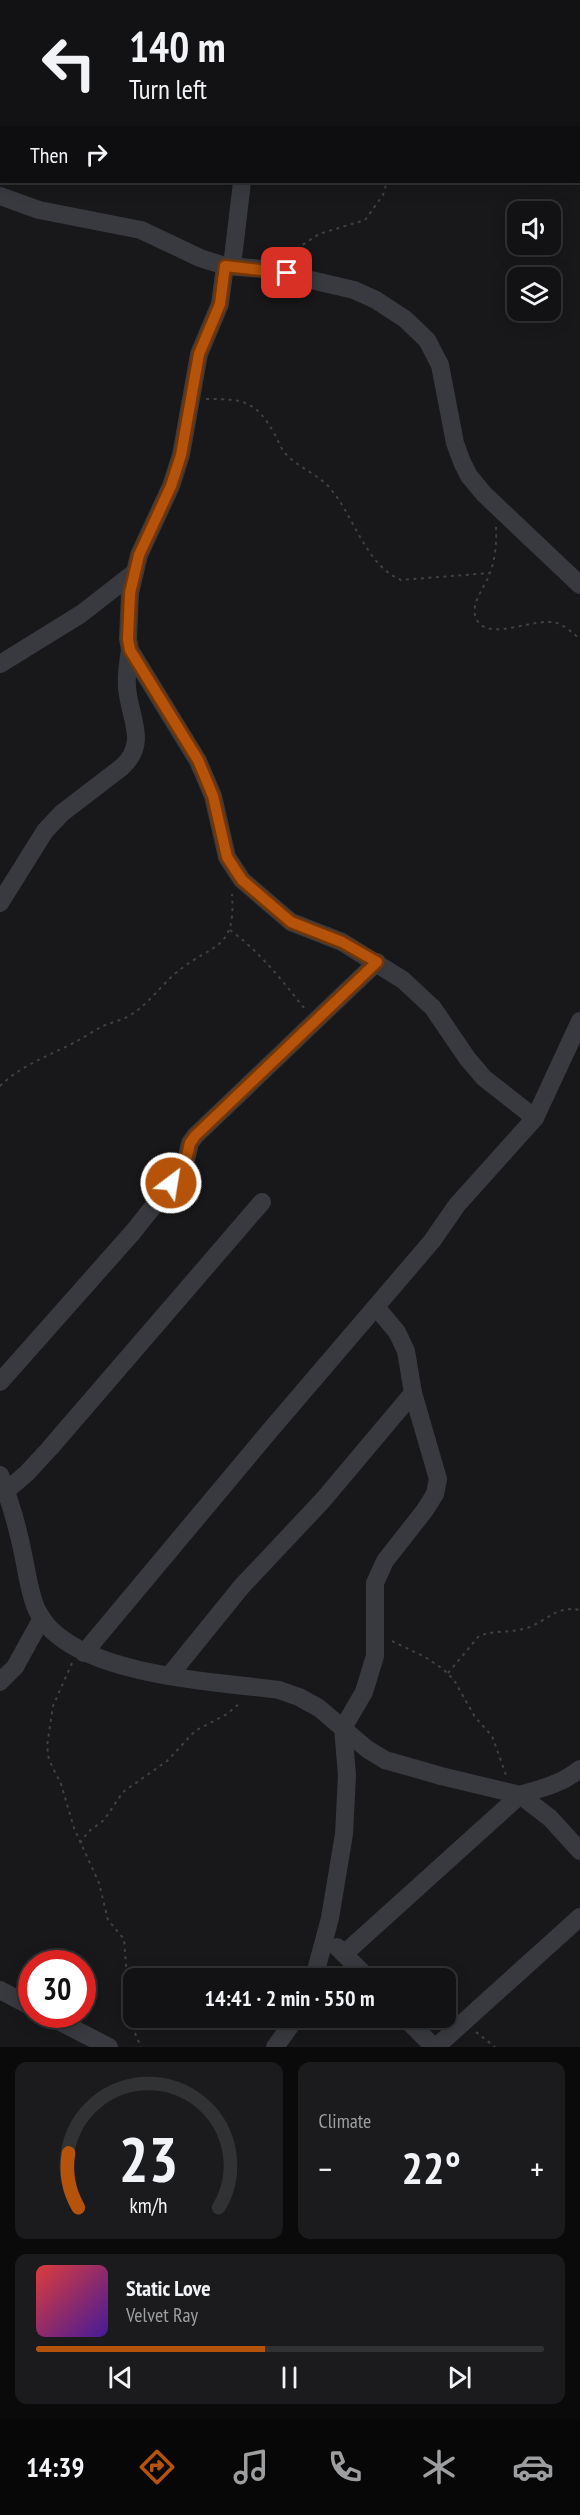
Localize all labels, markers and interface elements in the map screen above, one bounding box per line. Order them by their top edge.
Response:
text: 140 m [129,19,226,74]
icon: left [30,24,108,102]
text: Turn left [129,72,207,106]
icon: right [80,138,113,171]
text: Then [30,141,68,169]
map controls [507,201,561,321]
button: sound [507,201,561,255]
pin [261,247,312,298]
icon: arrive [270,256,303,289]
button: layers [507,267,561,321]
position arrow [139,1151,203,1215]
speed limit sign: 30 [18,1950,96,2028]
text: 14:41 · 2 min · 550 m [204,1984,375,2012]
text: Climate [319,2108,371,2134]
text: 23 [119,2118,179,2199]
text: 22° [402,2138,461,2196]
text: − [319,2147,332,2190]
text: + [530,2147,544,2190]
text: km/h [130,2191,168,2219]
text: Static Love [126,2274,211,2302]
text: Velvet Ray [126,2302,198,2328]
icon: previous [104,2361,137,2394]
icon: pause [273,2361,306,2394]
icon: next [443,2361,476,2394]
icon: directions [136,2446,178,2488]
icon: music [230,2446,272,2488]
icon: phone [324,2446,366,2488]
icon: climate [418,2446,460,2488]
icon: car [512,2446,554,2488]
text: 14:39 [26,2450,84,2484]

